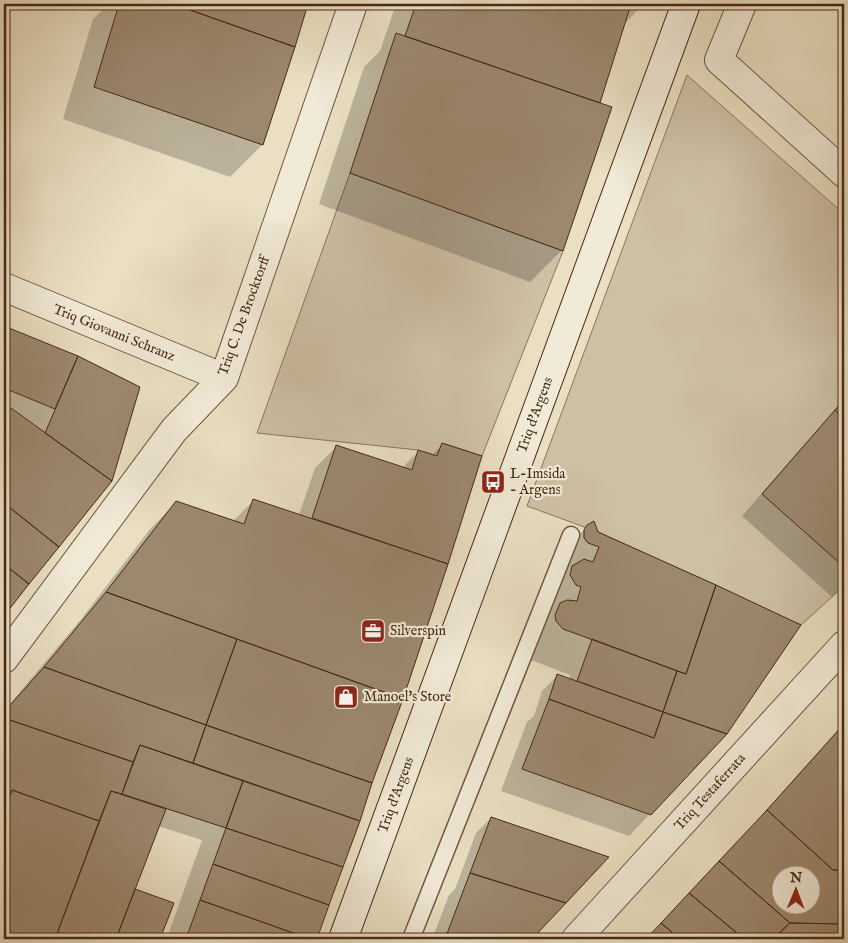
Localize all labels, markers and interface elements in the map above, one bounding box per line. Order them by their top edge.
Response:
street label: Triq C. De Brocktorff [214,252,275,378]
street label: Triq Giovanni Schranz [50,300,178,366]
street label: Triq d'Argens [513,374,557,456]
place label: L-Imsida - Argens [510,465,566,499]
bus stop icon: L-Imsida - Argens [480,469,506,495]
office icon: Silverspin [360,618,386,644]
place label: Silverspin [390,622,446,640]
shop icon: Manoel's Store [333,684,359,710]
place label: Manoel's Store [364,688,452,706]
street label: Triq Testaferrata [671,749,750,834]
street label: Triq d'Argens [374,754,418,836]
north arrow [770,866,820,916]
text: N [789,869,802,887]

